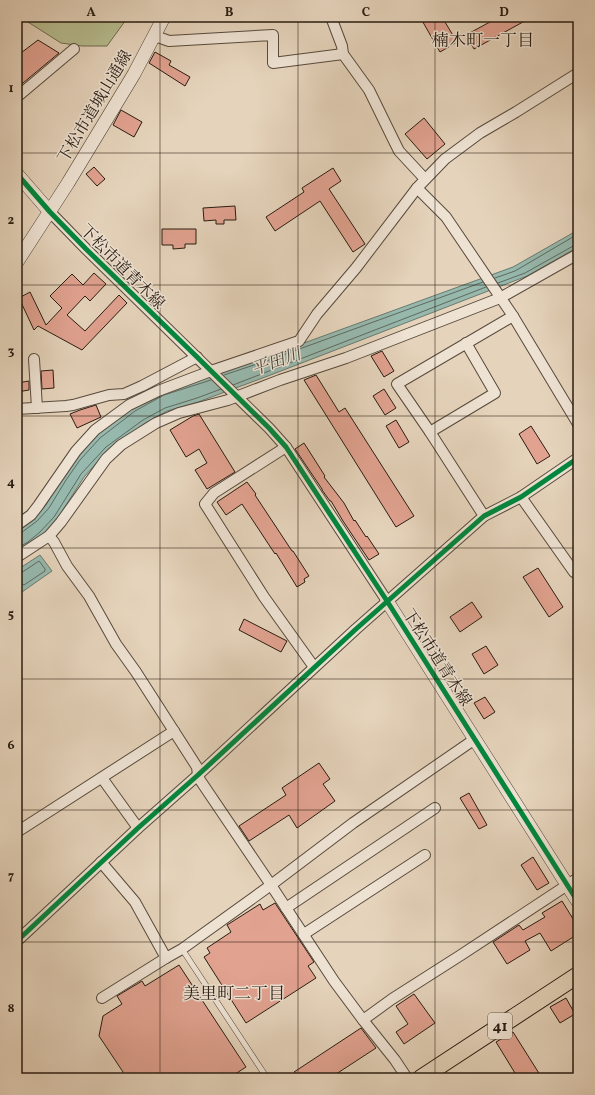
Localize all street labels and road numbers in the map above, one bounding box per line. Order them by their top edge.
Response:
street label: 下松市道城山通線 [53,46,138,168]
street label: 下松市道青木線 [74,220,169,315]
street label: 下松市道青木線 [397,605,476,711]
road number: 41 [488,1013,512,1039]

